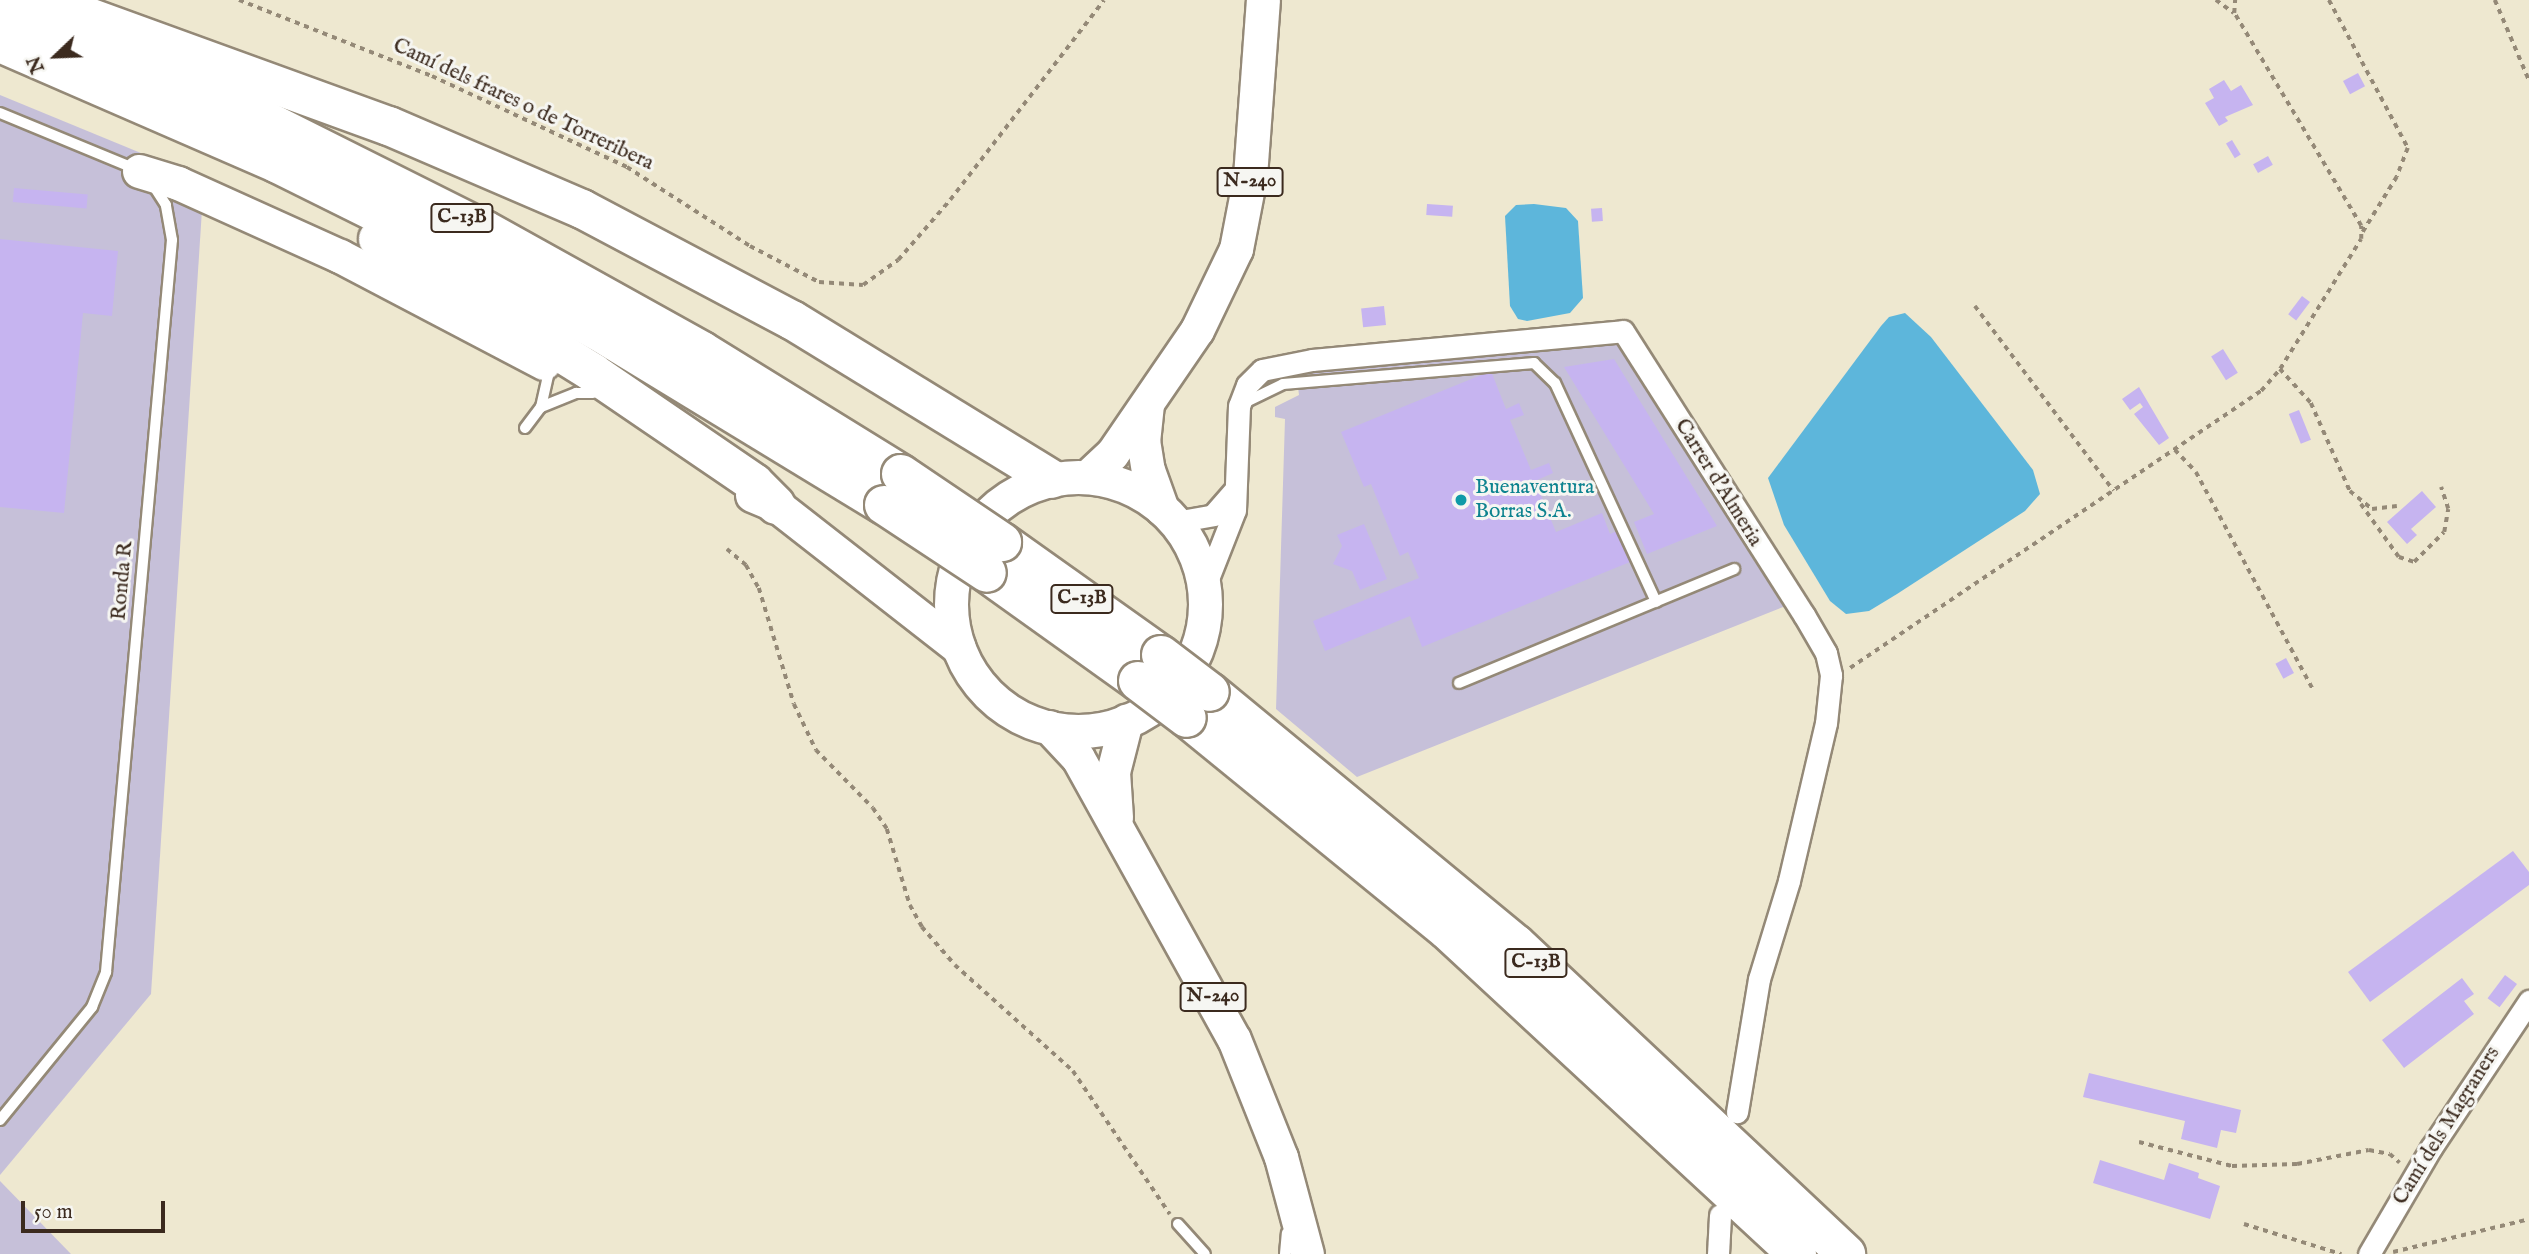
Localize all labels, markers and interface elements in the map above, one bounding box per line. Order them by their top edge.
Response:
north arrow [21,21,91,91]
street label: Camí dels frares o de Torreribera [389,33,657,177]
text: N [22,52,51,76]
road number: N-240 [1215,166,1285,198]
road number: C-13B [429,202,495,233]
street label: Carrer d'Almeria [1669,415,1767,551]
place label: Buenaventura Borras S.A. [1475,475,1594,525]
marker: Buenaventura Borras S.A. [1453,492,1469,508]
street label: Ronda R [107,541,139,621]
road number: C-13B [1049,584,1115,614]
road number: C-13B [1503,948,1569,979]
road number: N-240 [1178,981,1248,1012]
street label: Camí dels Magraners [2388,1042,2506,1210]
scale bar [24,1188,168,1232]
text: 50 m [34,1199,73,1226]

